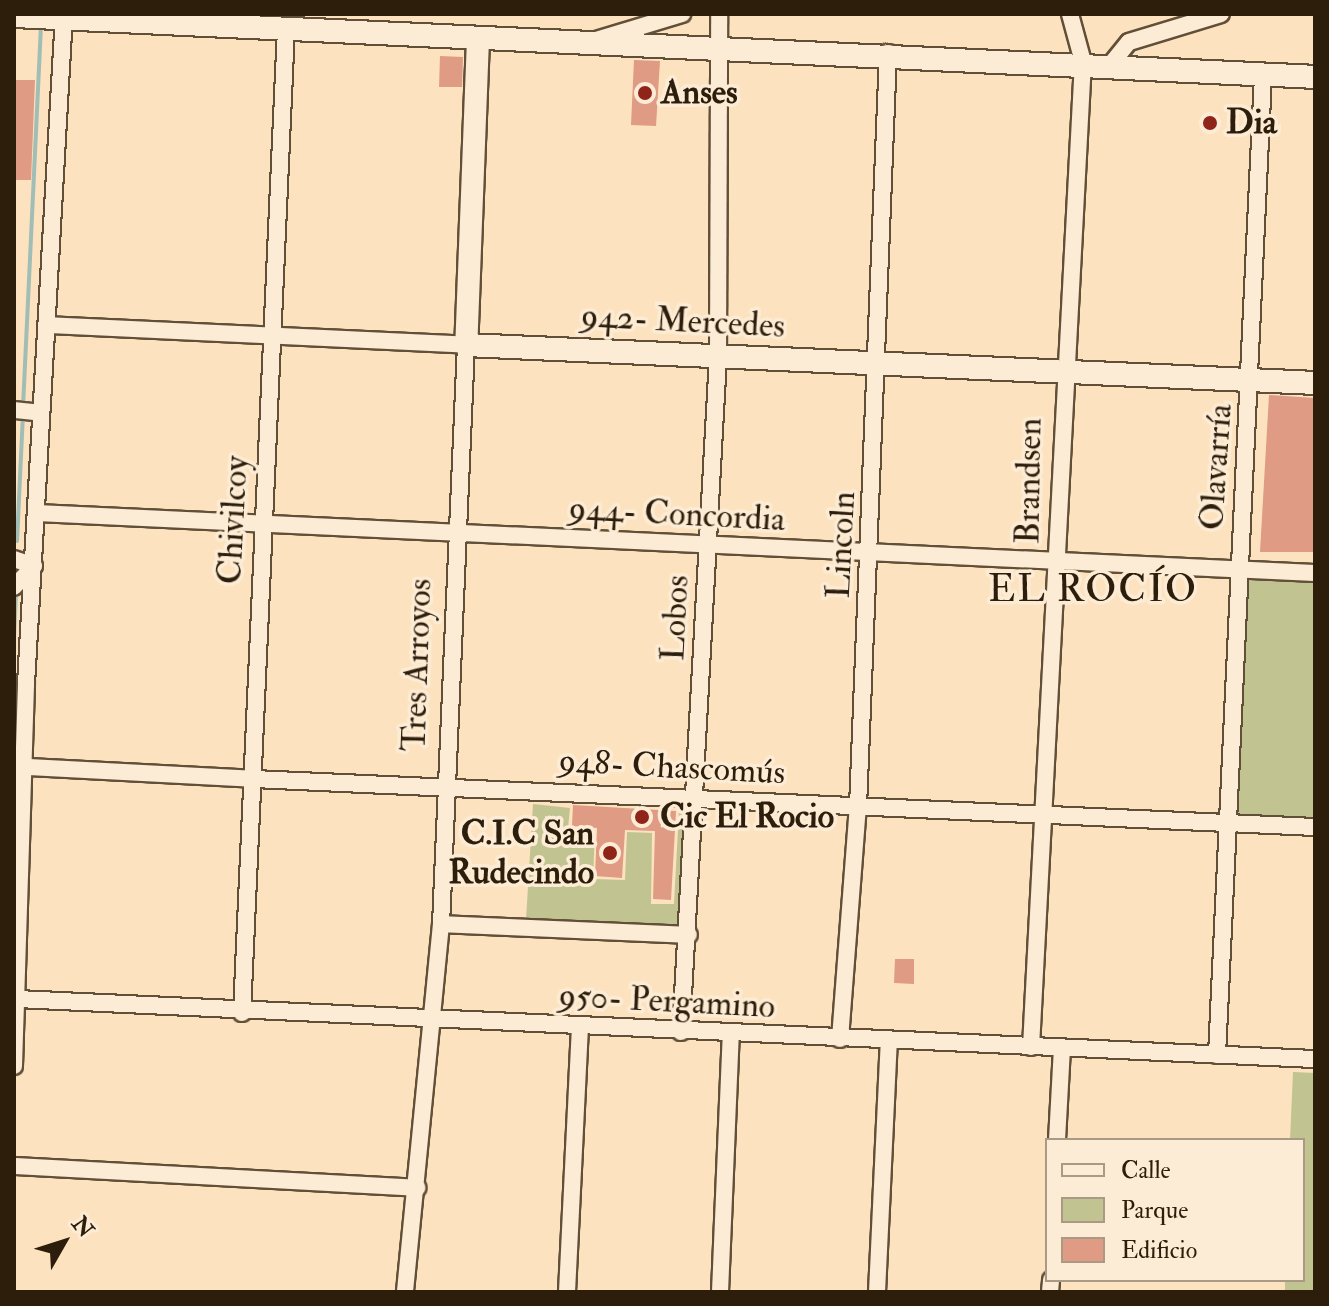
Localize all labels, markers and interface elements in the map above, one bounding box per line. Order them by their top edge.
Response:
place label: Anses [661,73,738,113]
marker: Anses [636,84,654,102]
place label: Dia [1226,103,1277,143]
marker: Dia [1201,114,1219,132]
street label: 942- Mercedes [580,295,786,347]
street label: Olavarría [1191,402,1241,532]
street label: Brandsen [1008,418,1050,544]
street label: Chivilcoy [209,455,257,585]
street label: 944- Concordia [568,488,786,540]
street label: Lincoln [818,490,864,600]
district label: EL ROCÍO [988,567,1198,613]
street label: Lobos [652,574,698,662]
street label: Tres Arroyos [394,578,440,752]
street label: 948- Chascomús [558,741,786,793]
place label: Cic El Rocio [660,797,834,837]
marker: Cic El Rocio [631,806,653,828]
place label: C.I.C San Rudecindo [448,813,594,892]
marker: C.I.C San Rudecindo [601,844,619,862]
street label: 950- Pergamino [558,975,776,1027]
legend [1045,1138,1305,1282]
text: Calle [1121,1155,1171,1186]
text: Parque [1121,1195,1188,1226]
north arrow [24,1202,104,1282]
text: N [66,1210,100,1243]
text: Edificio [1121,1235,1197,1266]

